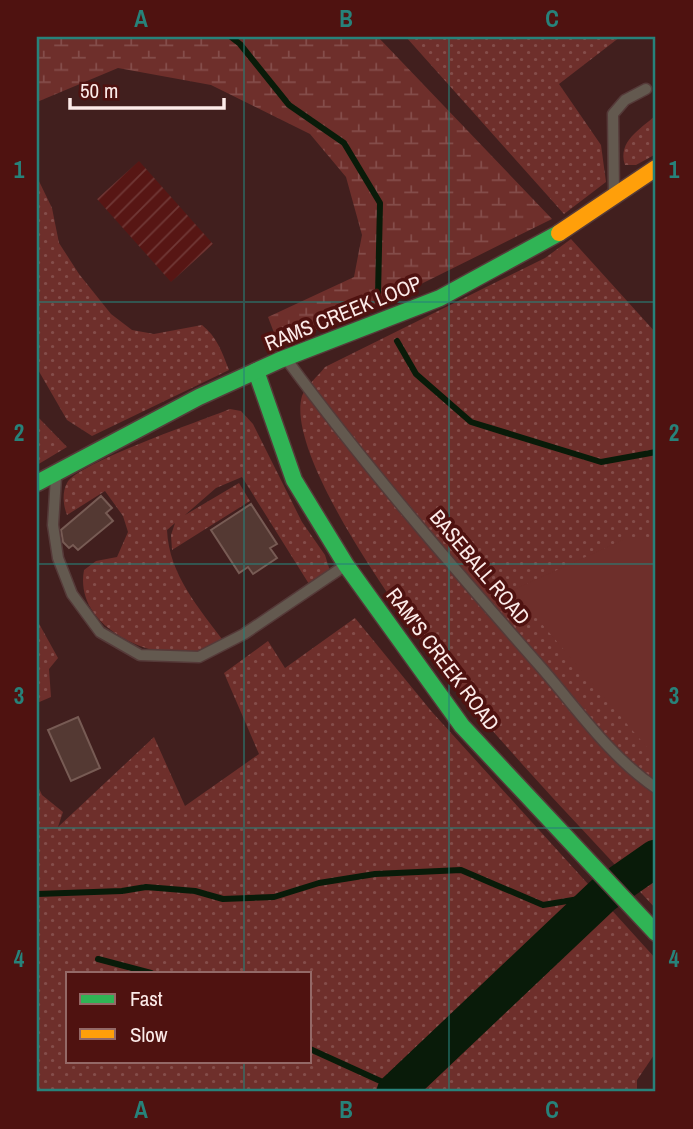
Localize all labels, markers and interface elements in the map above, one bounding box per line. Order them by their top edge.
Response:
text: A [134,3,148,34]
text: B [339,3,353,34]
text: C [545,3,559,34]
scale bar [70,66,224,110]
text: 50 m [80,76,118,105]
text: 1 [14,154,25,185]
text: 1 [669,154,680,185]
street label: RAMS CREEK LOOP [260,268,426,358]
text: 2 [14,417,24,448]
text: 2 [669,417,679,448]
street label: BASEBALL ROAD [423,503,537,631]
street label: RAM'S CREEK ROAD [380,582,506,736]
text: 3 [14,680,24,711]
text: 3 [669,680,679,711]
text: 4 [14,943,25,974]
text: 4 [669,943,680,974]
legend [66,972,312,1062]
text: Fast [130,984,163,1013]
text: Slow [130,1020,168,1049]
text: A [134,1094,148,1125]
text: B [339,1094,353,1125]
text: C [545,1094,559,1125]

